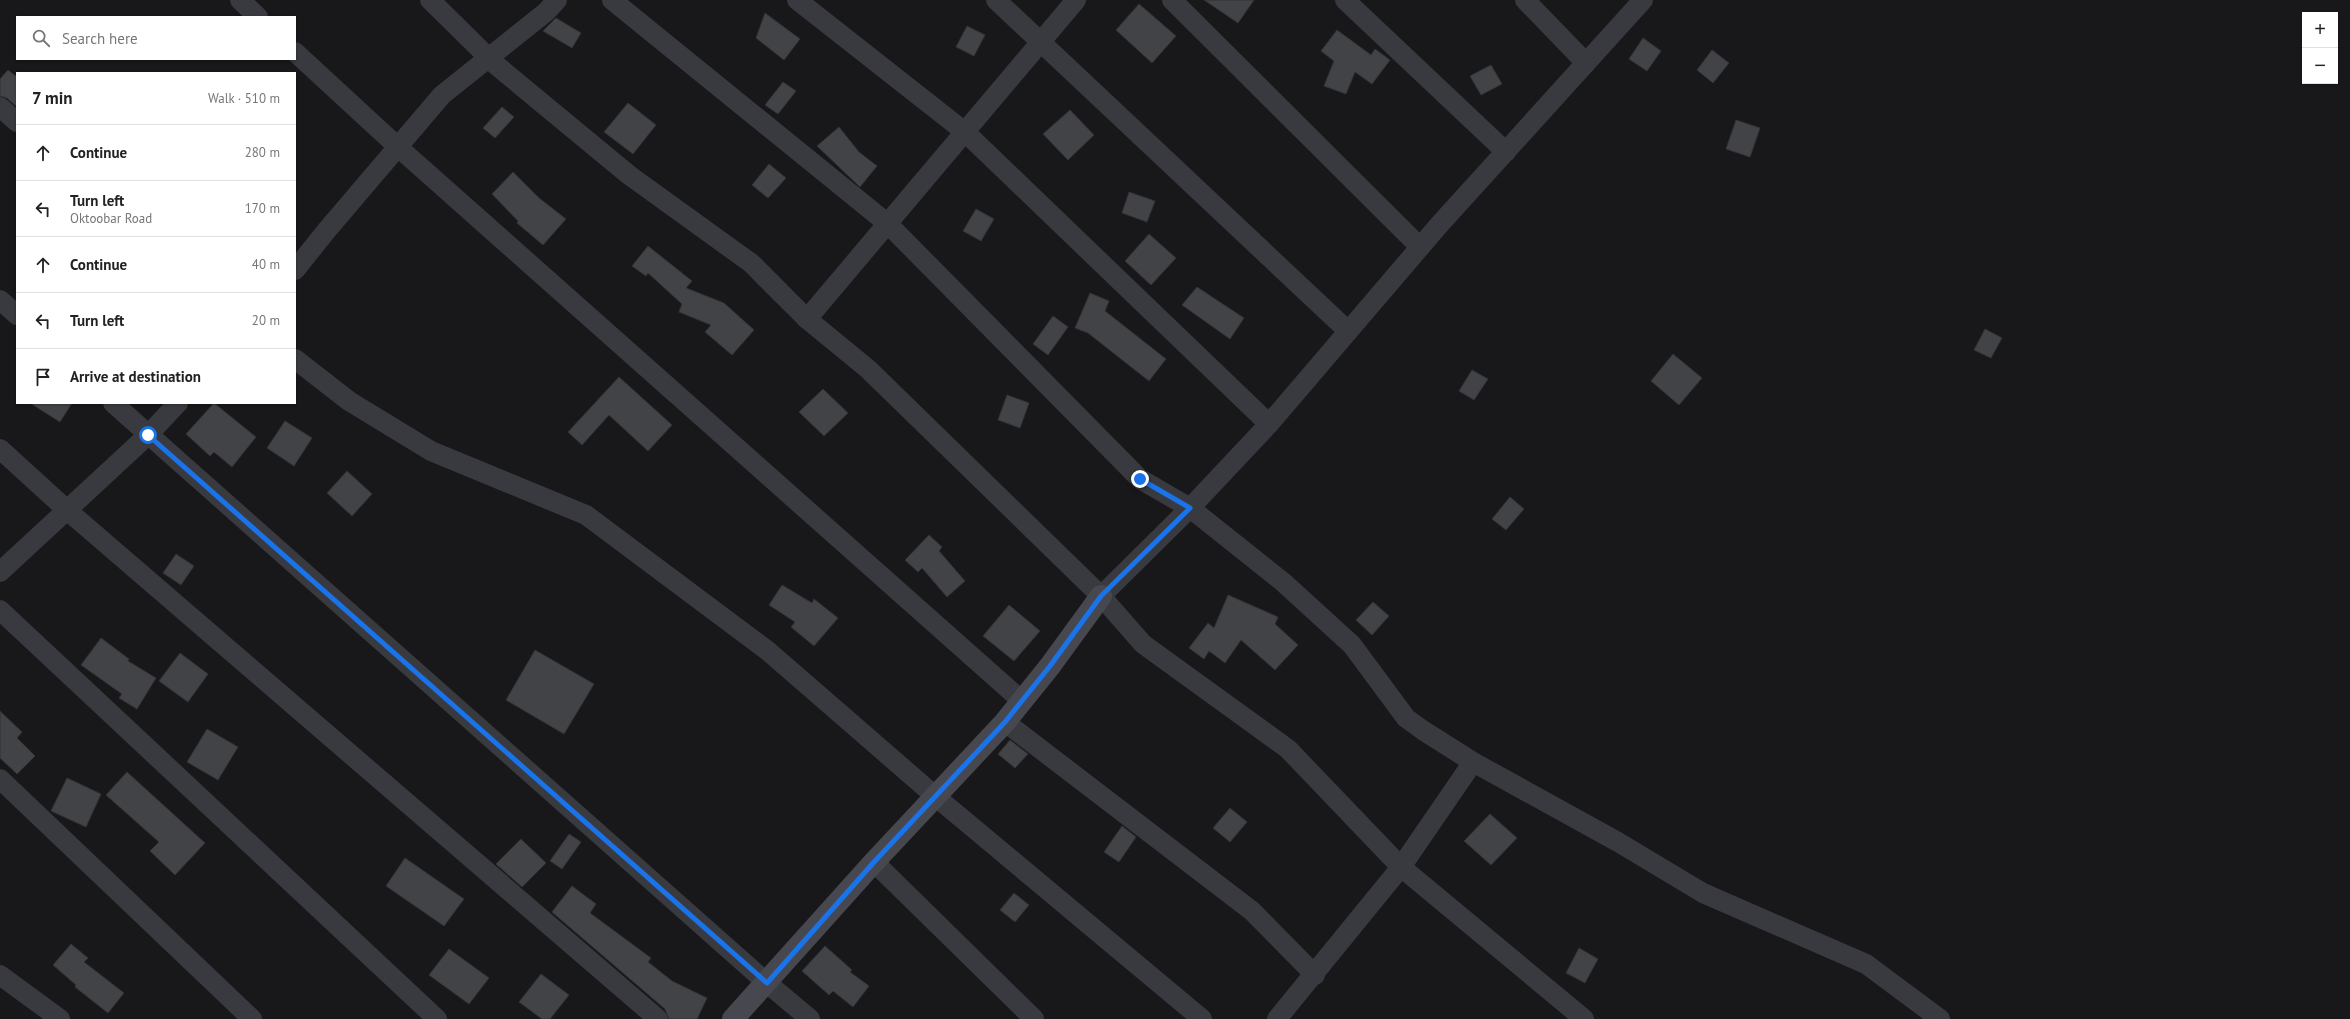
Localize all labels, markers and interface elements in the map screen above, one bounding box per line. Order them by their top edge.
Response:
map controls [2302,12,2338,84]
button: + [2302,12,2338,48]
search box [16,16,296,60]
icon: search [30,27,52,49]
text: Search here [62,29,138,48]
button: − [2302,48,2338,84]
text: 7 min [32,87,73,109]
text: Walk · 510 m [208,90,280,107]
icon: ahead [32,142,54,164]
text: Continue [70,143,127,162]
text: 280 m [245,144,280,161]
text: Turn left [70,191,124,210]
icon: left [32,198,54,220]
text: 170 m [245,200,280,217]
text: Oktoobar Road [70,210,152,227]
icon: ahead [32,254,54,276]
text: Continue [70,255,127,274]
text: 40 m [252,256,280,273]
icon: left [32,310,54,332]
text: Turn left [70,311,124,330]
text: 20 m [252,312,280,329]
icon: arrive [32,366,54,388]
text: Arrive at destination [70,367,201,386]
route start [139,426,157,444]
route end [1131,470,1149,488]

